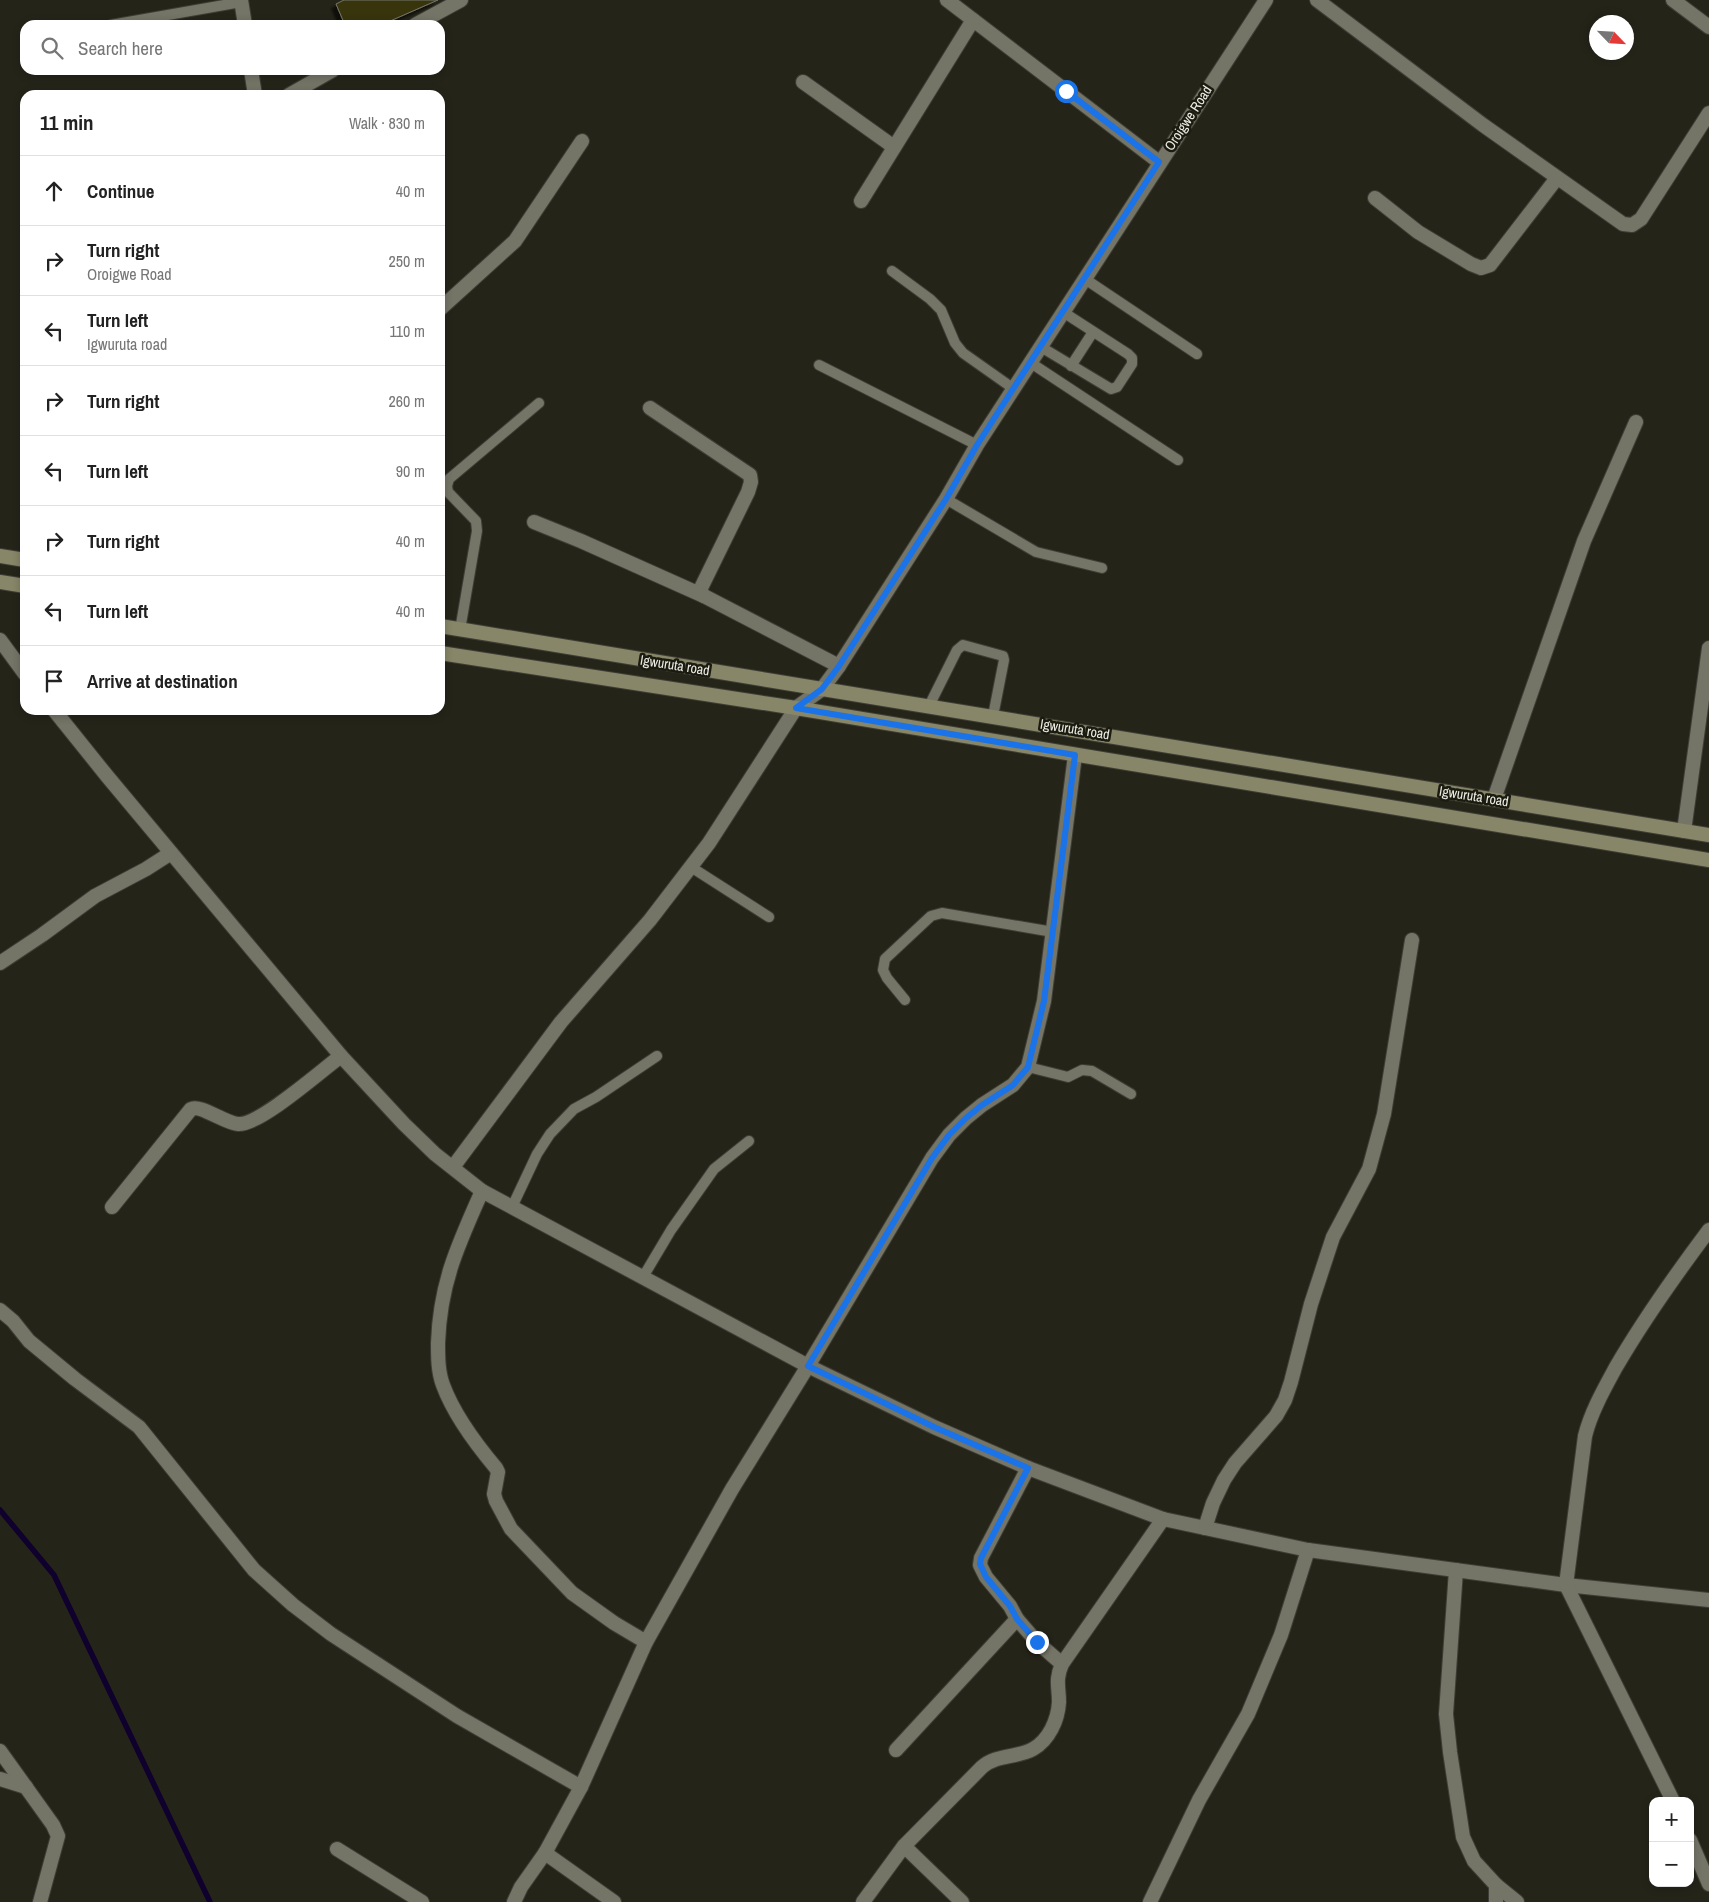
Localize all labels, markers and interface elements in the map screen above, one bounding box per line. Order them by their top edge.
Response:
north arrow [1589,15,1634,60]
search box [20,20,445,75]
icon: search [38,34,66,62]
text: Search here [78,35,163,61]
route start [1055,80,1078,103]
street label: Oroigwe Road [1160,82,1216,154]
text: 11 min [40,108,94,137]
text: Walk · 830 m [349,112,425,134]
icon: ahead [40,177,68,205]
text: Continue [87,178,155,204]
text: 40 m [396,180,425,202]
text: Turn right [87,237,159,263]
icon: right [40,247,68,275]
text: 250 m [389,250,425,272]
text: Oroigwe Road [87,263,172,285]
text: Turn left [87,307,148,333]
icon: left [40,317,68,345]
text: 110 m [389,320,425,342]
text: Igwuruta road [87,333,167,355]
icon: right [40,387,68,415]
text: Turn right [87,388,159,414]
text: 260 m [389,390,425,412]
icon: left [40,457,68,485]
text: Turn left [87,458,148,484]
text: 90 m [396,460,425,482]
icon: right [40,527,68,555]
text: Turn right [87,528,159,554]
text: 40 m [396,530,425,552]
icon: left [40,597,68,625]
text: Turn left [87,598,148,624]
text: 40 m [396,600,425,622]
street label: Igwuruta road [639,651,711,679]
icon: arrive [40,667,68,695]
text: Arrive at destination [87,668,238,694]
street label: Igwuruta road [1039,715,1111,743]
street label: Igwuruta road [1438,782,1510,810]
route end [1026,1631,1049,1654]
map controls [1649,1797,1694,1887]
button: + [1649,1797,1694,1842]
button: − [1649,1842,1694,1887]

